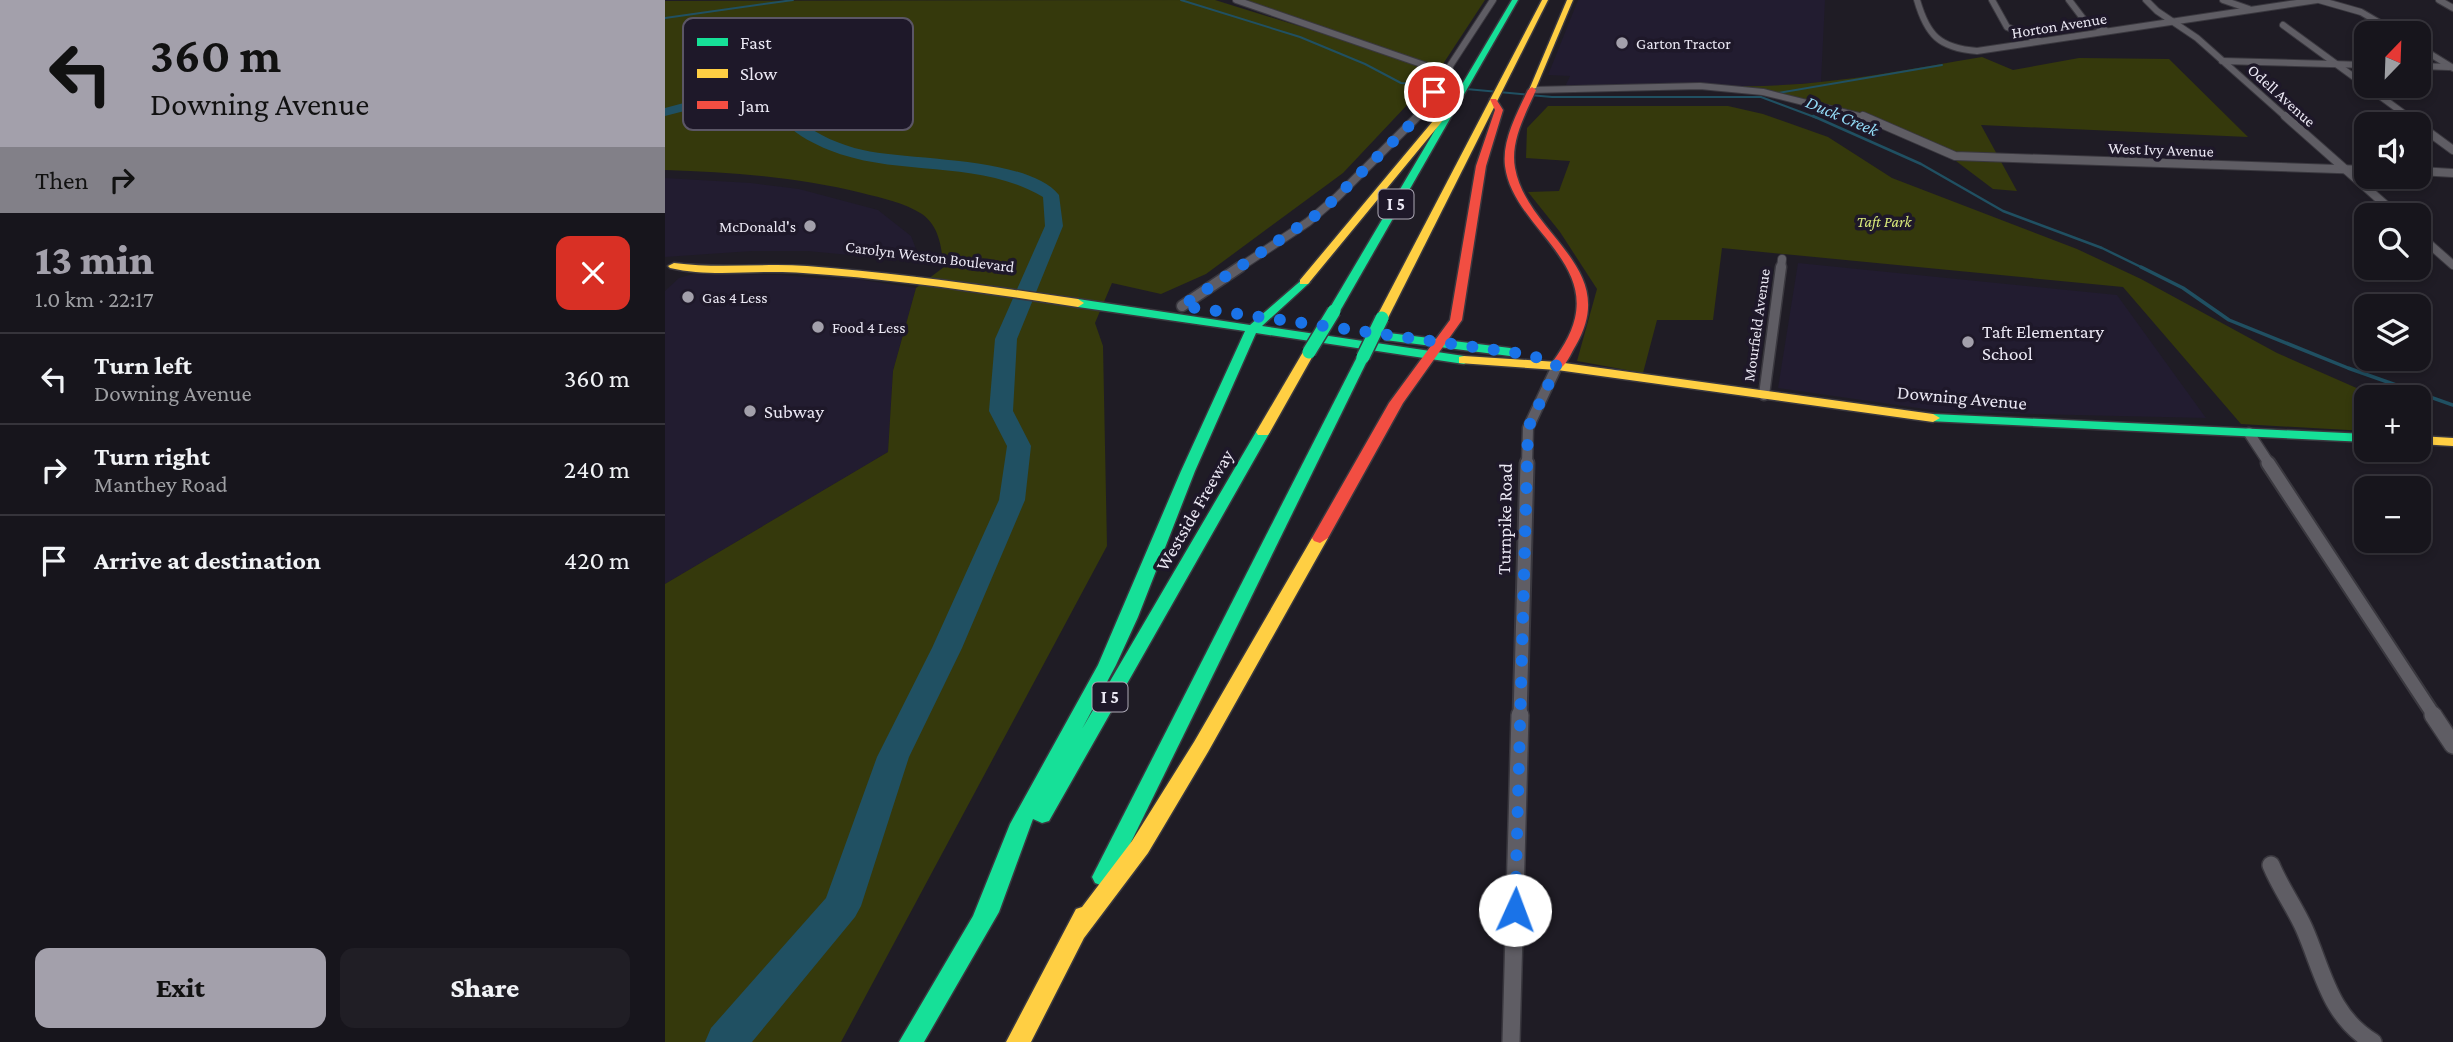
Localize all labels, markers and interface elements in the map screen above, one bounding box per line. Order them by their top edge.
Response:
street label: Horton Avenue [2010,10,2108,41]
legend [683,18,913,130]
north arrow [2354,21,2431,98]
map controls [2354,21,2431,553]
icon: left [35,28,126,119]
text: 360 m [150,28,281,83]
text: Fast [740,32,772,53]
marker: Garton Tractor [1614,35,1630,51]
place label: Garton Tractor [1636,35,1731,52]
street label: Odell Avenue [2245,61,2319,130]
pin [1404,62,1464,122]
text: Slow [740,63,777,84]
icon: arrive [1415,73,1453,111]
text: Downing Avenue [150,86,369,122]
water label: Duck Creek [1803,92,1882,141]
text: Jam [738,95,770,116]
button: sound [2354,112,2431,189]
street label: West Ivy Avenue [2108,139,2214,161]
icon: right [103,161,141,199]
text: Then [35,166,89,195]
road number: I 5 [1379,190,1413,218]
button: search [2354,203,2431,280]
park label: Taft Park [1857,213,1913,231]
place label: McDonald's [719,218,796,235]
marker: McDonald's [802,218,818,234]
text: 13 min [35,236,154,283]
button: close [556,236,630,310]
street label: Carolyn Weston Boulevard [844,238,1016,276]
street label: Mourfield Avenue [1740,268,1773,383]
text: 1.0 km · 22:17 [35,286,154,312]
marker: Gas 4 Less [680,289,696,305]
place label: Gas 4 Less [702,289,768,306]
button: layers [2354,294,2431,371]
marker: Food 4 Less [810,319,826,335]
place label: Food 4 Less [832,319,906,336]
place label: Taft Elementary School [1982,321,2104,364]
marker: Taft Elementary School [1960,334,1976,350]
text: Turn left [94,351,192,380]
icon: left [35,360,73,398]
text: 360 m [564,364,630,393]
text: Downing Avenue [94,380,252,406]
street label: Downing Avenue [1896,381,2028,414]
button: + [2354,385,2431,462]
place label: Subway [764,401,824,422]
marker: Subway [742,403,758,419]
text: Turn right [94,442,210,471]
street label: Westside Freeway [1151,446,1238,575]
icon: right [35,451,73,489]
text: 240 m [564,455,630,484]
street label: Turnpike Road [1493,463,1516,575]
text: Manthey Road [94,471,228,497]
button: − [2354,476,2431,553]
icon: arrive [35,542,73,580]
text: Arrive at destination [94,546,321,575]
text: 420 m [564,546,630,575]
road number: I 5 [1093,682,1127,712]
position arrow [1478,873,1552,947]
button: Exit [35,948,326,1028]
button: Share [340,948,630,1028]

